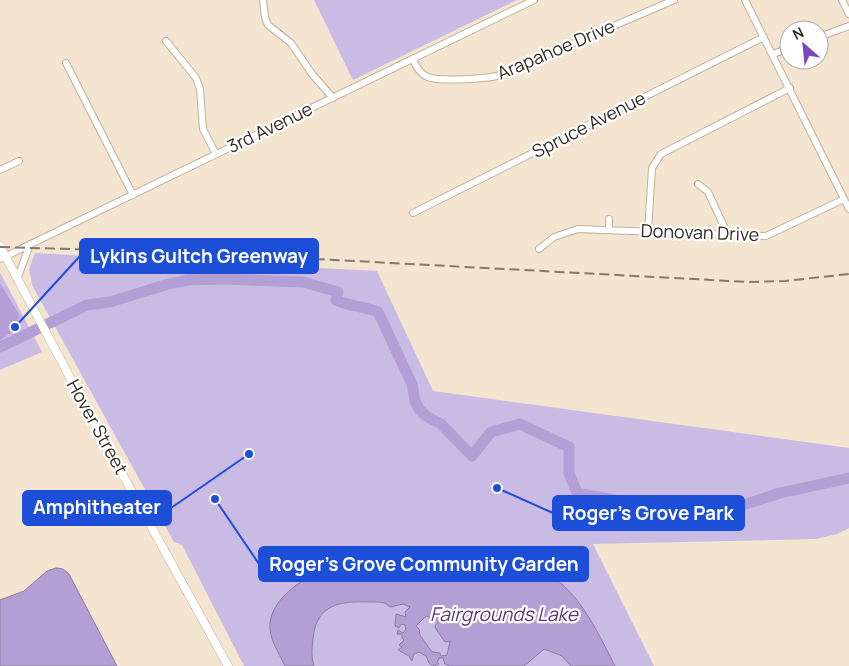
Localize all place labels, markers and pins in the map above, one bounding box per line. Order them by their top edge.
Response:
callout: Lykins Gultch Greenway [80,239,318,273]
callout: Amphitheater [23,491,171,525]
callout: Roger's Grove Park [553,496,744,530]
callout: Roger's Grove Community Garden [259,547,588,581]

